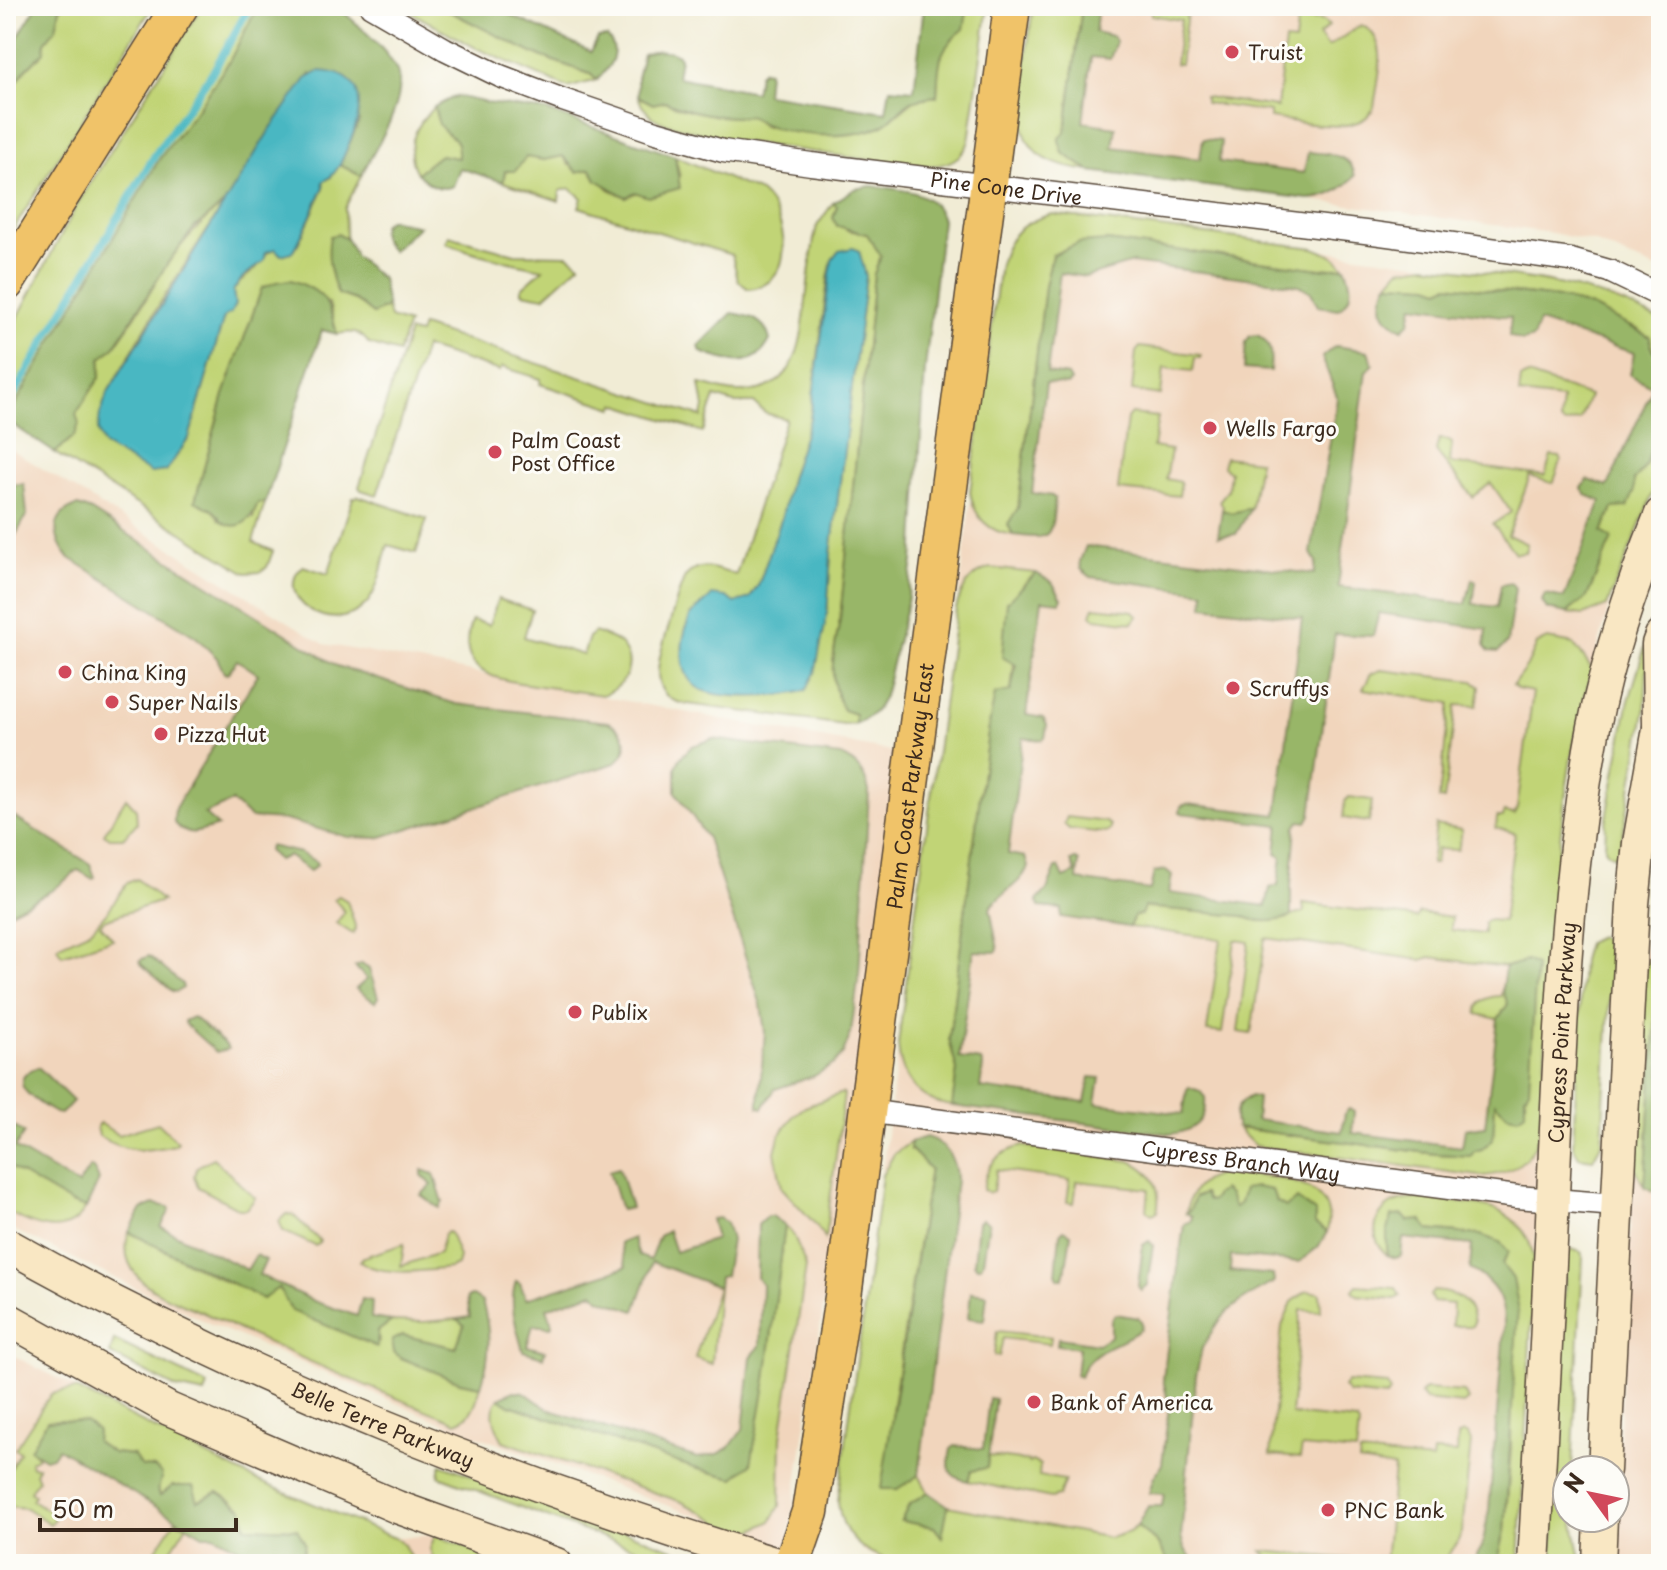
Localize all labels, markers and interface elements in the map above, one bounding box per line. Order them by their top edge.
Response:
place label: Truist [1248,37,1303,67]
marker: Truist [1223,43,1241,61]
street label: Pine Cone Drive [929,164,1084,212]
place label: Wells Fargo [1226,413,1337,443]
marker: Wells Fargo [1201,419,1219,437]
place label: Palm Coast Post Office [511,425,621,478]
marker: Palm Coast Post Office [486,443,504,461]
place label: China King [81,657,187,687]
street label: Palm Coast Parkway East [879,661,941,911]
marker: China King [56,663,74,681]
place label: Scruffys [1249,673,1329,703]
marker: Scruffys [1224,679,1242,697]
place label: Super Nails [128,687,238,717]
marker: Super Nails [103,693,121,711]
place label: Pizza Hut [177,719,267,749]
marker: Pizza Hut [152,725,170,743]
street label: Cypress Point Parkway [1540,921,1583,1144]
place label: Publix [591,997,648,1027]
marker: Publix [566,1003,584,1021]
street label: Cypress Branch Way [1140,1133,1342,1188]
street label: Belle Terre Parkway [286,1373,479,1475]
place label: Bank of America [1050,1387,1213,1417]
marker: Bank of America [1025,1393,1043,1411]
north arrow [1551,1454,1631,1534]
text: N [1554,1466,1592,1499]
scale bar [40,1482,236,1532]
text: 50 m [52,1490,114,1526]
place label: PNC Bank [1344,1495,1445,1525]
marker: PNC Bank [1319,1501,1337,1519]

